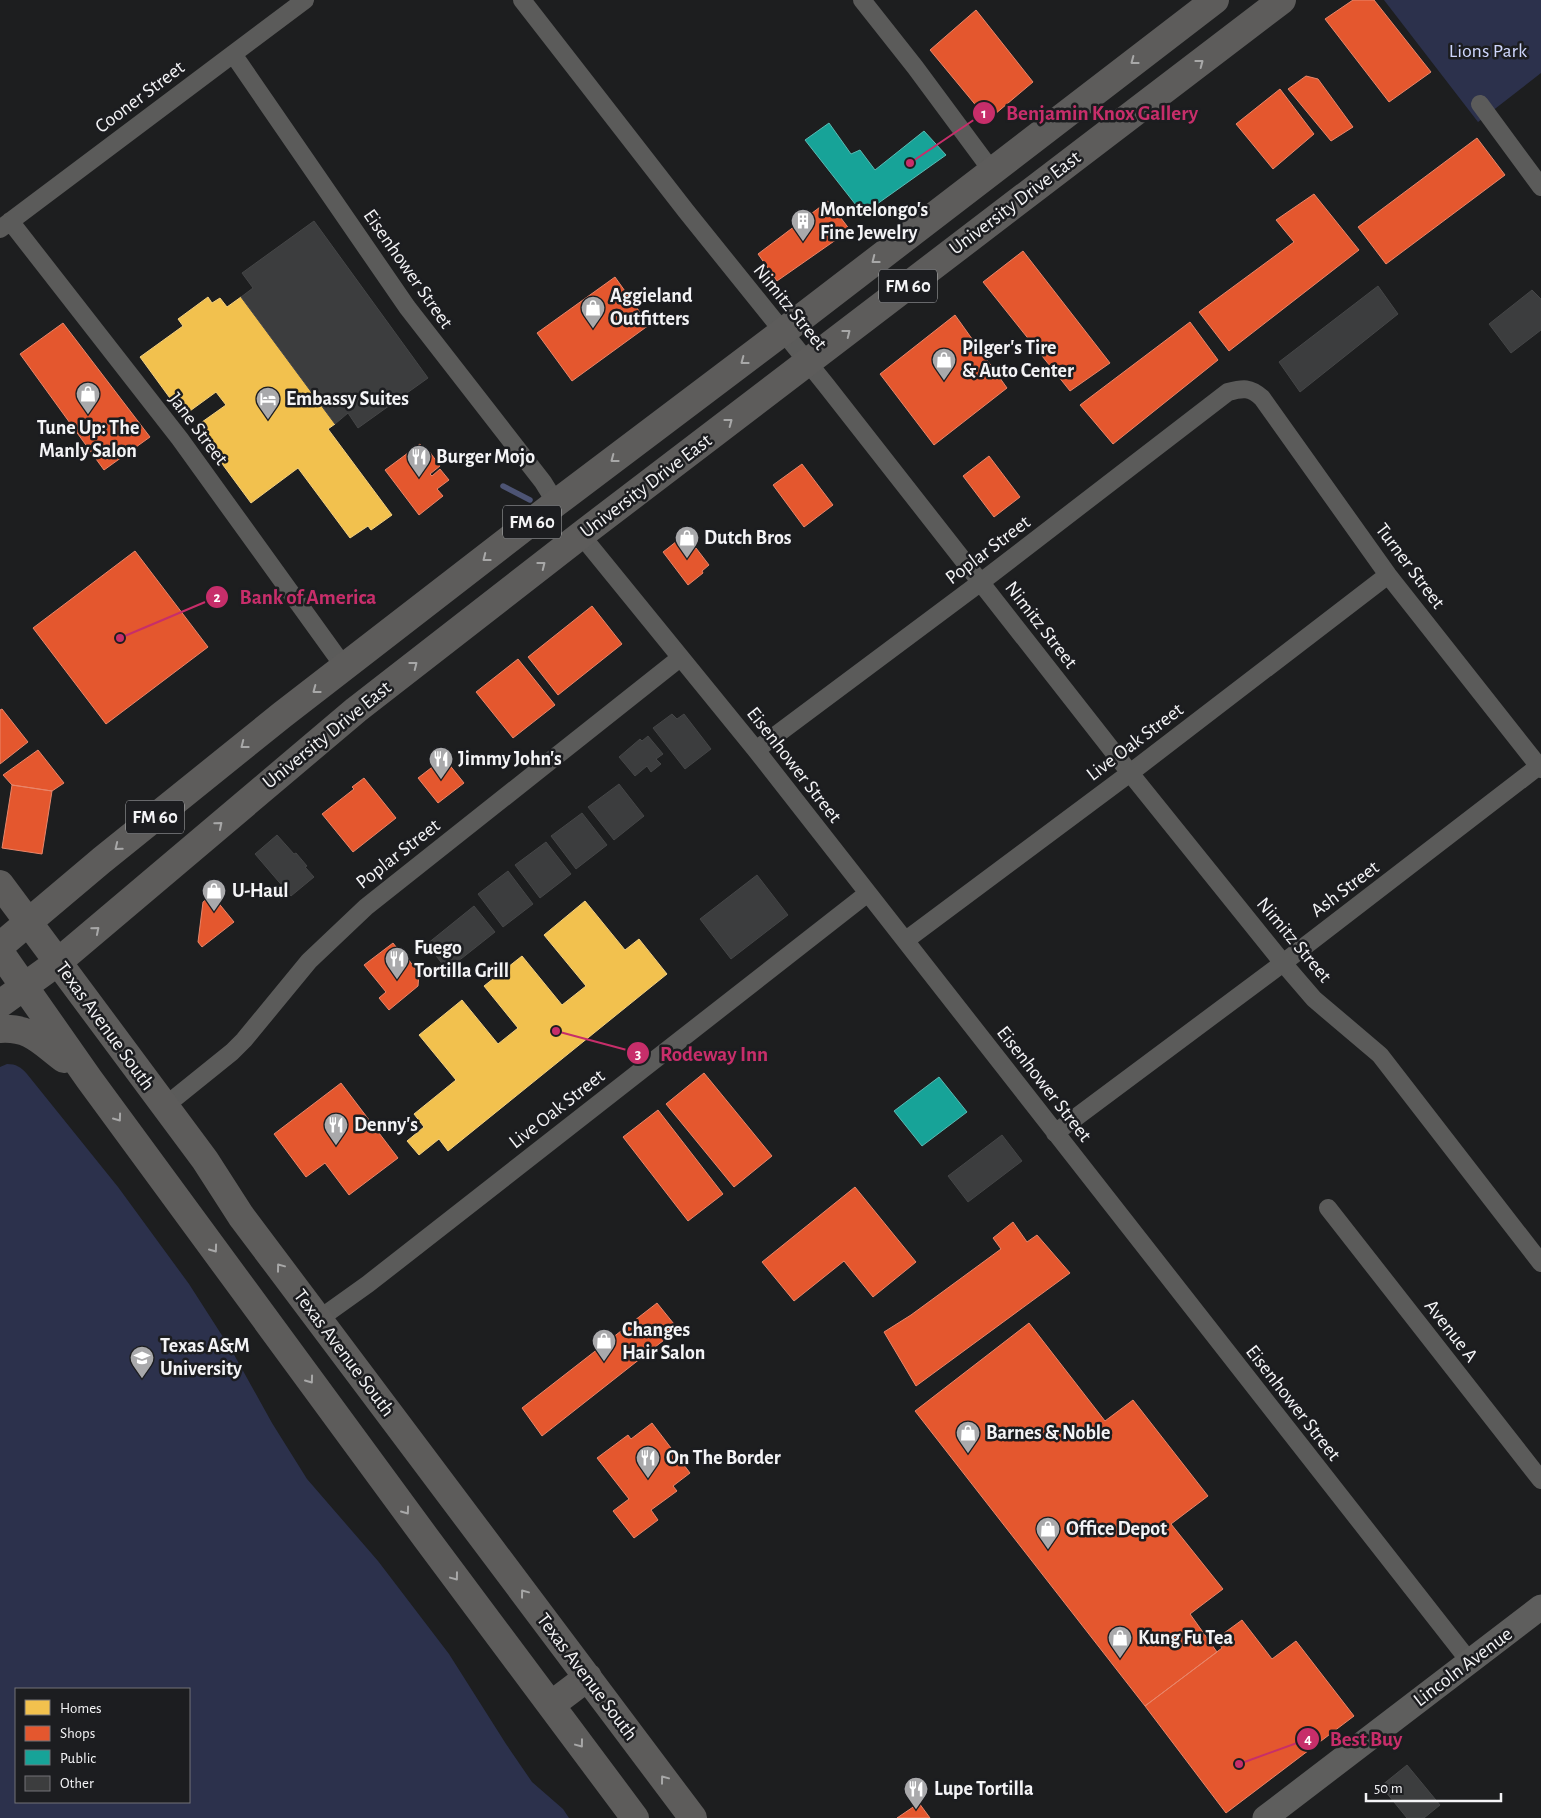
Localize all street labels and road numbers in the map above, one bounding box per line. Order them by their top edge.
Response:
street label: Cooner Street [92,57,189,137]
street label: University Drive East [946,147,1085,259]
street label: Eisenhower Street [359,206,457,333]
street label: Nimitz Street [749,260,831,354]
road number: FM 60 [879,270,937,302]
street label: Jane Street [165,389,232,469]
street label: University Drive East [577,430,716,542]
road number: FM 60 [503,506,561,538]
street label: Poplar Street [942,511,1035,588]
street label: Turner Street [1372,520,1449,613]
street label: Nimitz Street [1001,578,1081,673]
street label: University Drive East [259,677,395,793]
street label: Live Oak Street [1083,699,1188,785]
street label: Eisenhower Street [743,703,846,827]
road number: FM 60 [126,800,184,834]
street label: Poplar Street [352,815,444,893]
street label: Ash Street [1307,857,1383,921]
street label: Nimitz Street [1253,894,1336,987]
street label: Texas Avenue South [52,958,158,1094]
street label: Eisenhower Street [993,1022,1096,1146]
street label: Live Oak Street [505,1065,609,1152]
street label: Texas Avenue South [290,1286,398,1420]
street label: Avenue A [1421,1296,1482,1366]
street label: Eisenhower Street [1242,1341,1345,1465]
street label: Texas Avenue South [533,1610,641,1744]
street label: Lincoln Avenue [1410,1624,1516,1710]

